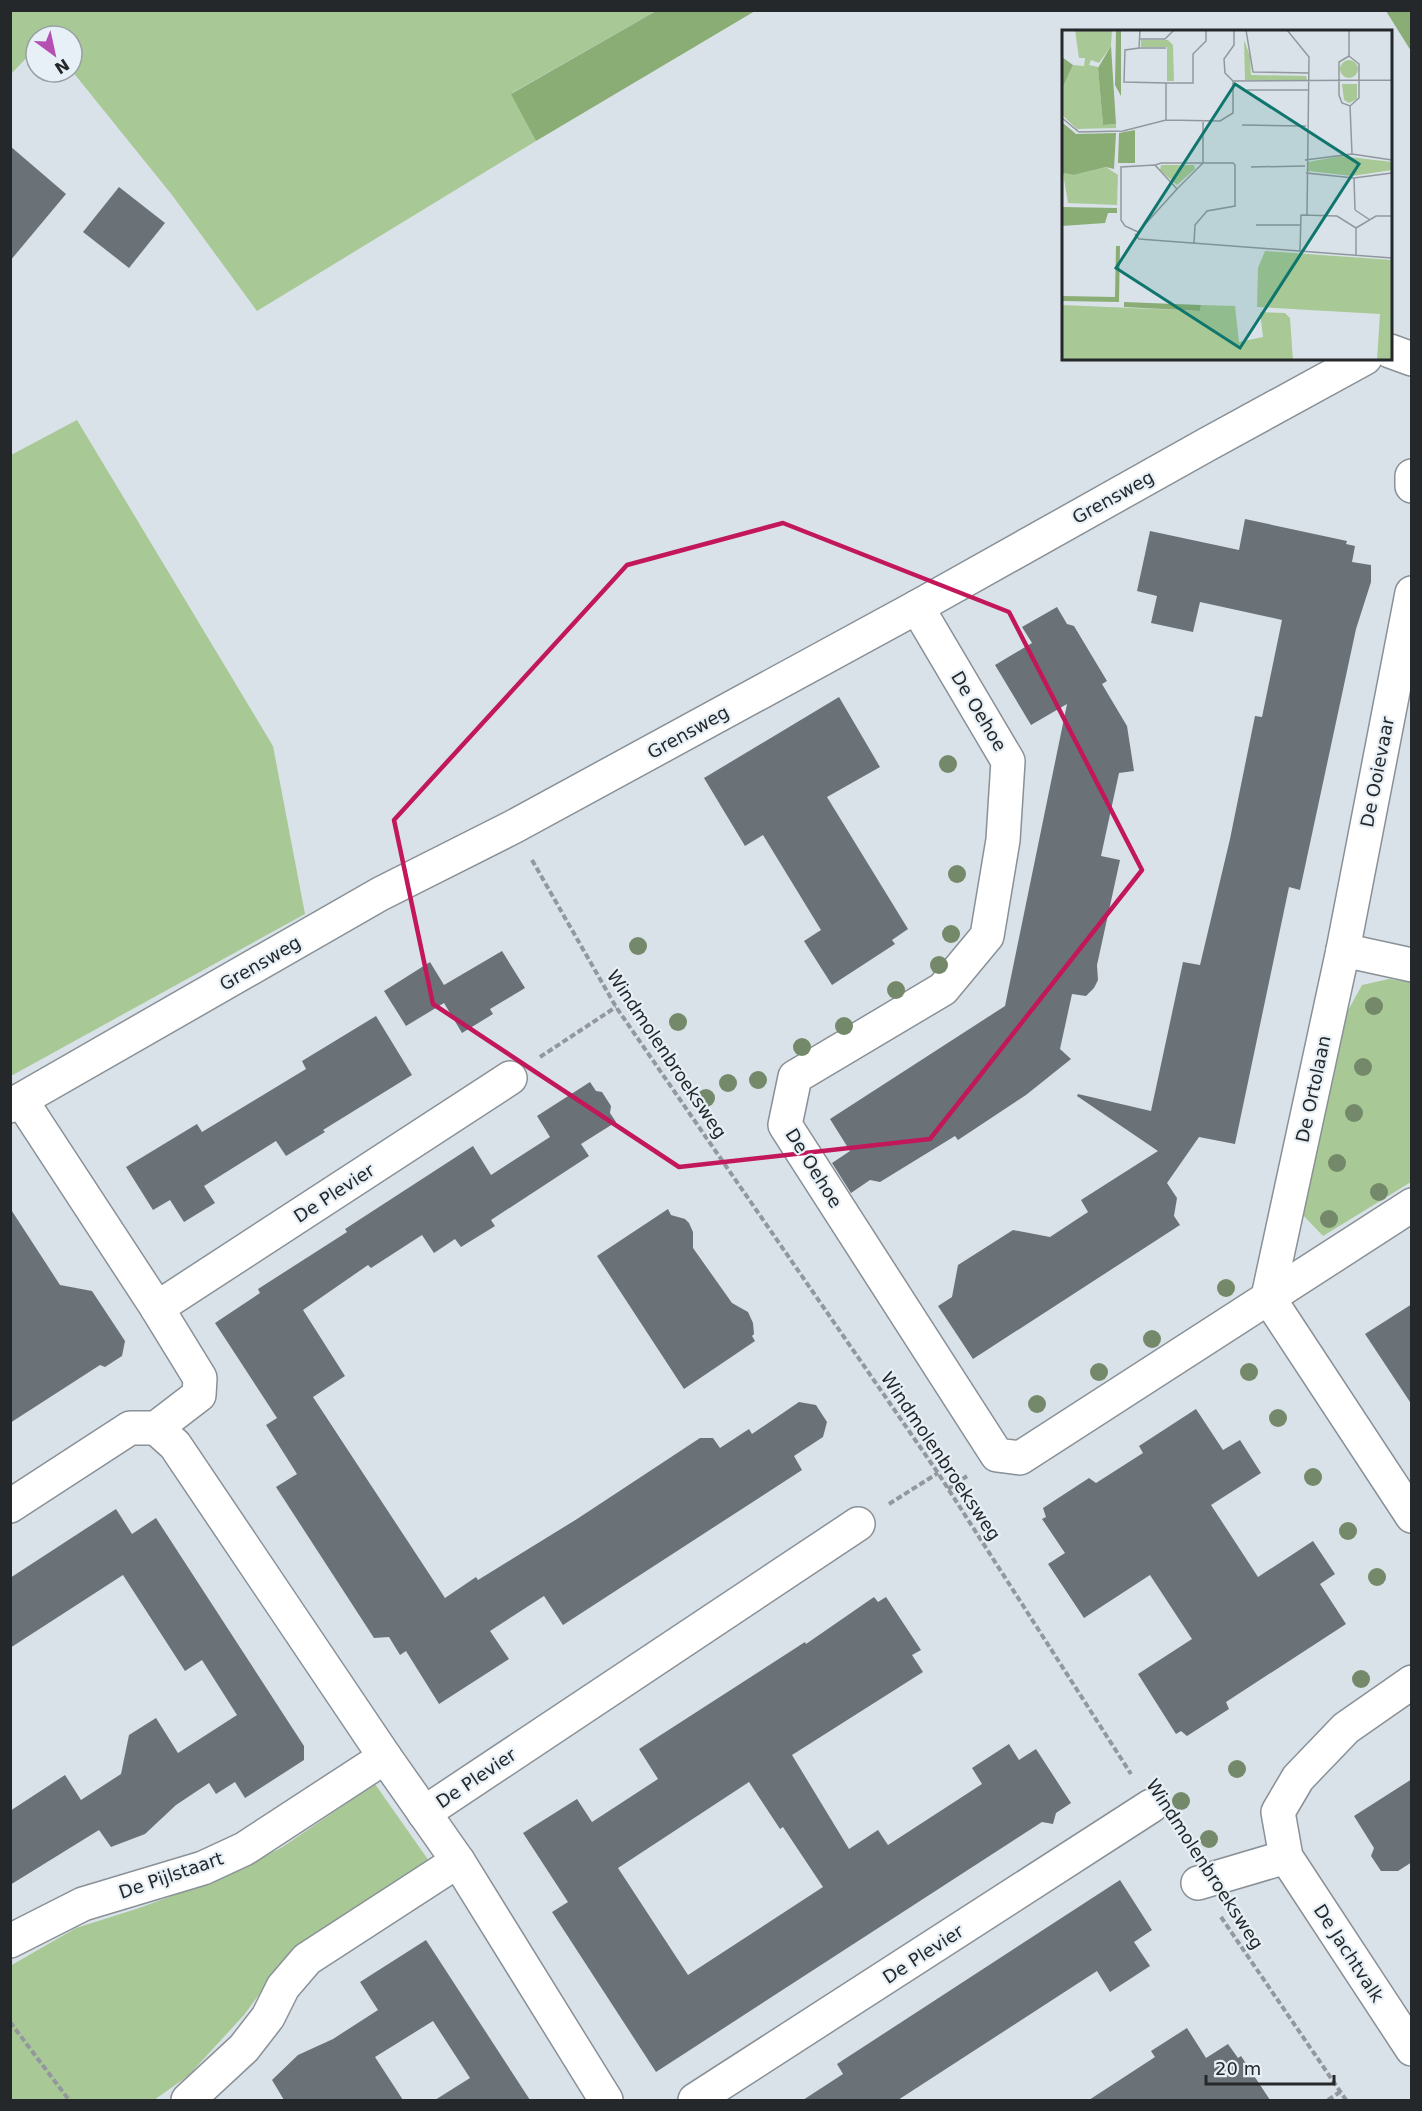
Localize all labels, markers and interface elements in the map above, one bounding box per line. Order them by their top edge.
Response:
north arrow [24,24,84,84]
inset map [1062,30,1392,360]
text: N [51,55,73,78]
street label: Grensweg [1069,466,1157,528]
street label: De Oehoe [947,667,1011,755]
street label: Grensweg [644,701,732,763]
street label: De Ooievaar [1356,714,1398,829]
street label: Grensweg [216,931,304,995]
street label: Windmolenbroeksweg [603,966,731,1142]
street label: De Ortolaan [1291,1034,1335,1144]
street label: De Oehoe [781,1125,847,1211]
street label: De Plevier [290,1159,379,1227]
street label: Windmolenbroeksweg [877,1368,1005,1544]
street label: De Plevier [432,1743,520,1812]
street label: Windmolenbroeksweg [1142,1775,1268,1953]
street label: De Pijlstaart [116,1847,226,1903]
street label: De Jachtvalk [1310,1900,1389,2006]
street label: De Plevier [879,1920,968,1988]
scale bar [1206,2048,1334,2086]
text: 20 m [1215,2058,1261,2079]

